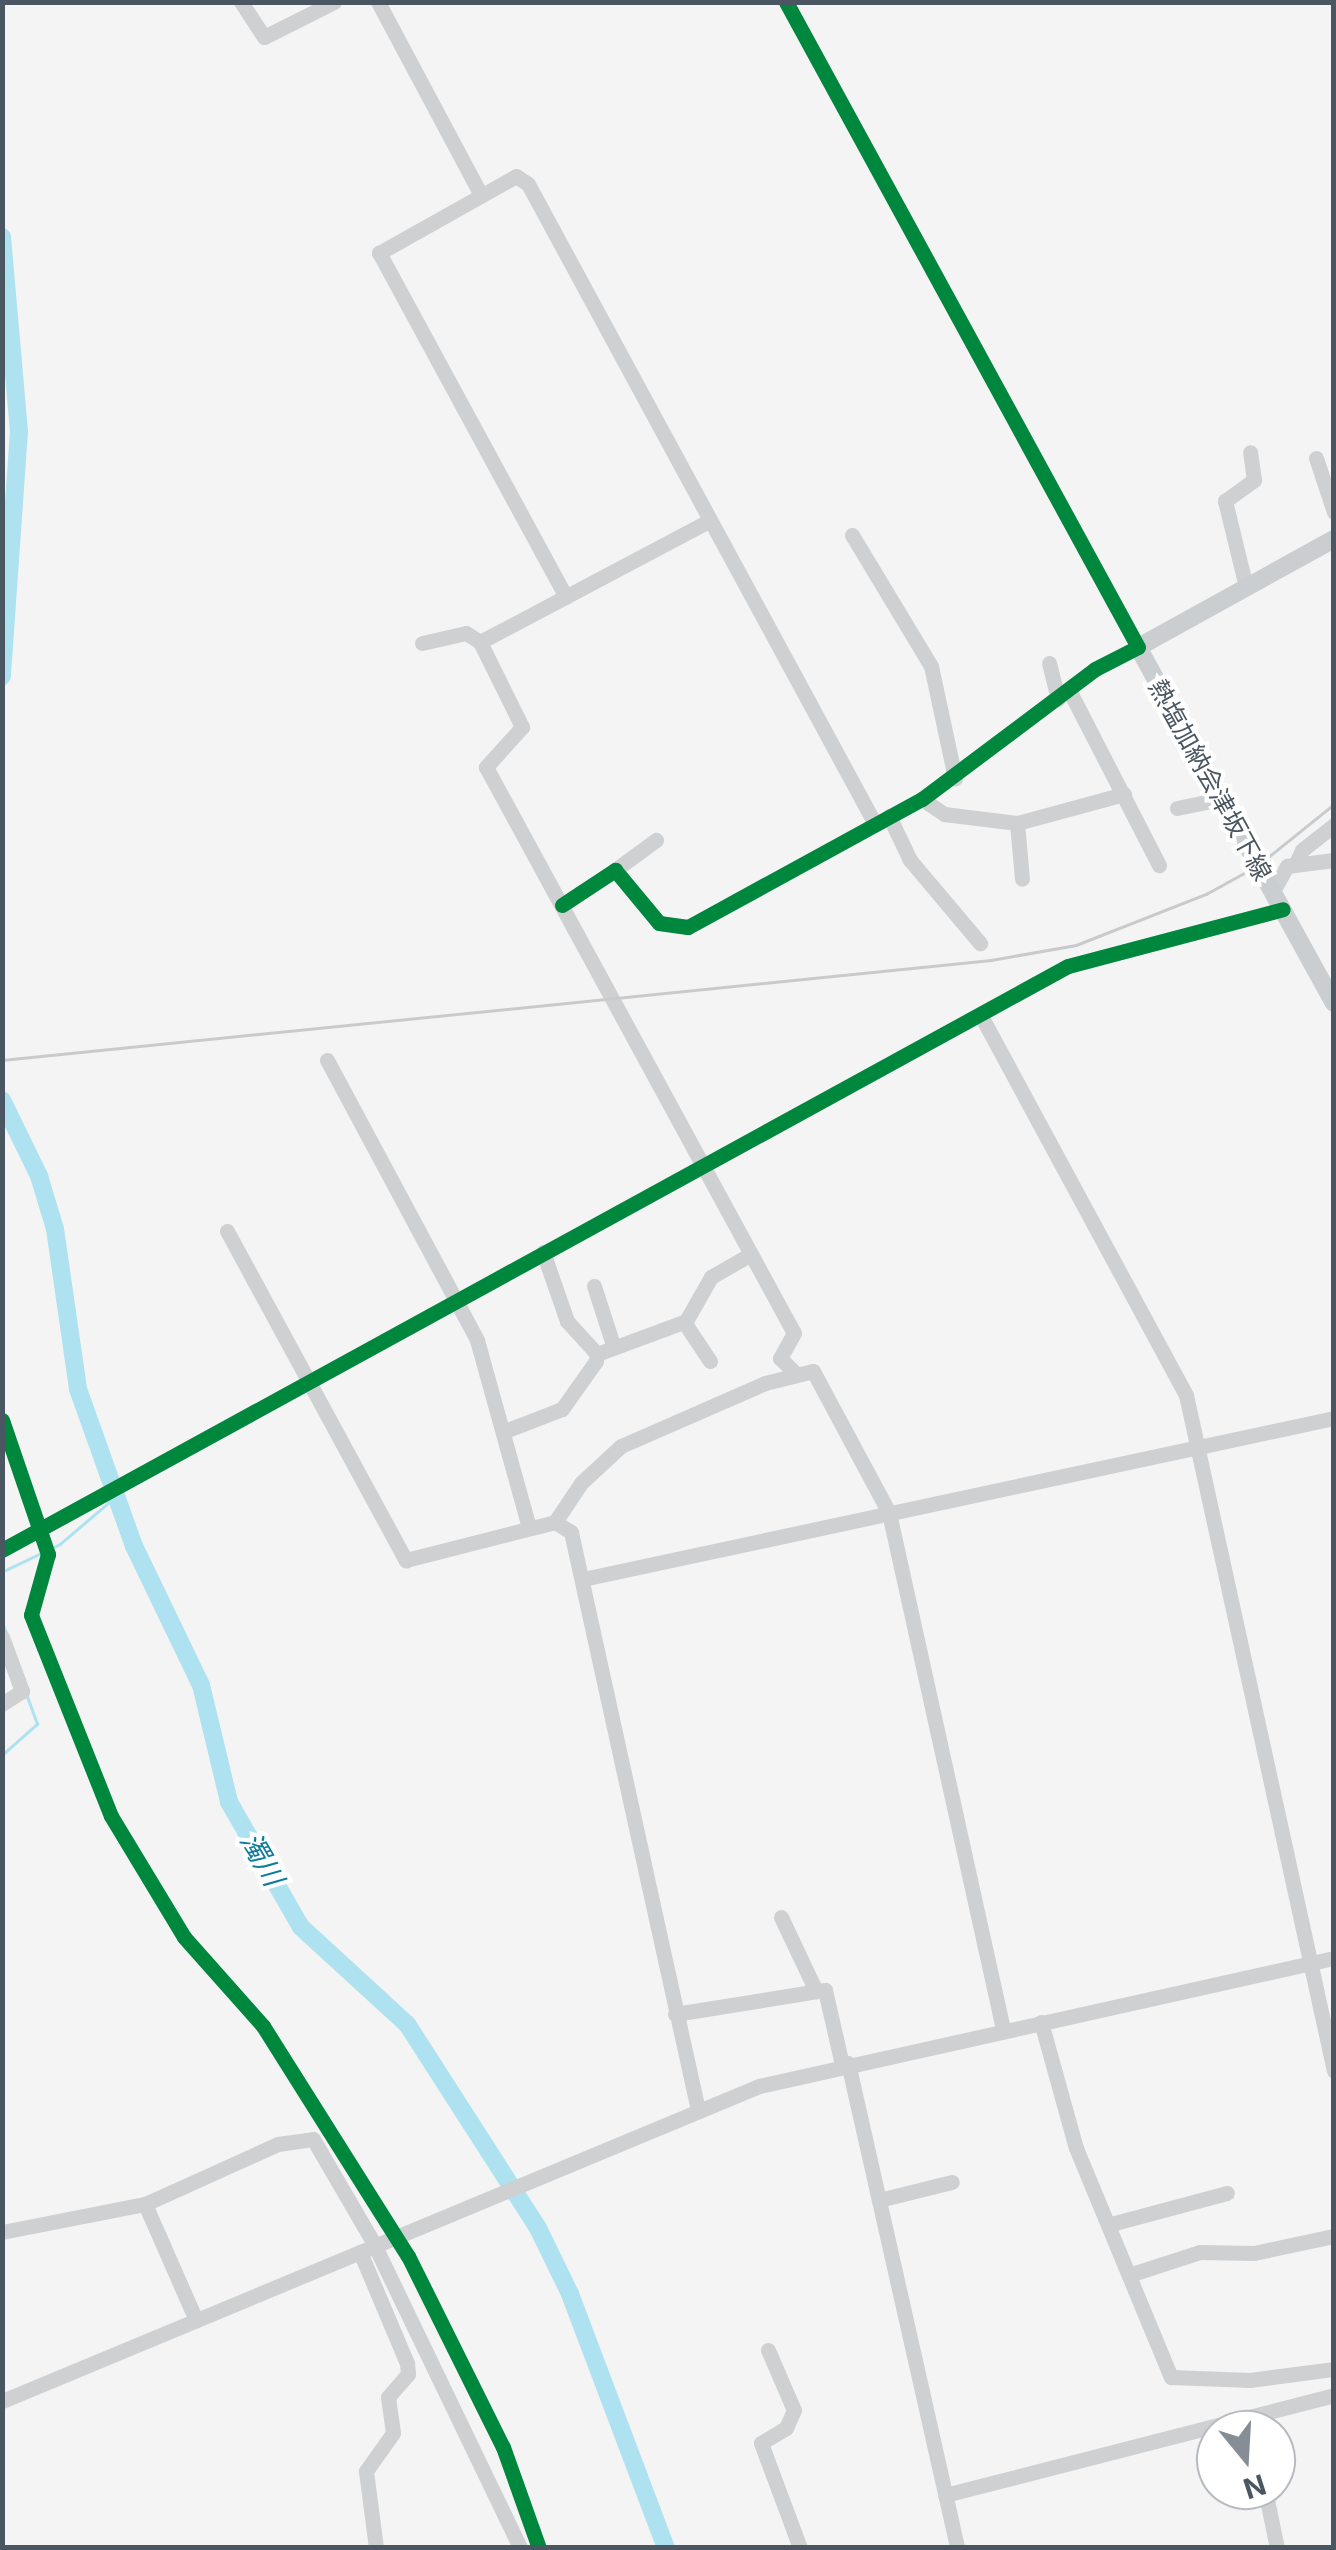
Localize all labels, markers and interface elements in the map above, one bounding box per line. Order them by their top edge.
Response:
street label: 熱塩加納会津坂下線 [1142,674,1278,886]
water label: 濁川 [233,1826,291,1892]
north arrow [1196,2410,1296,2510]
text: N [1239,2467,1270,2506]

